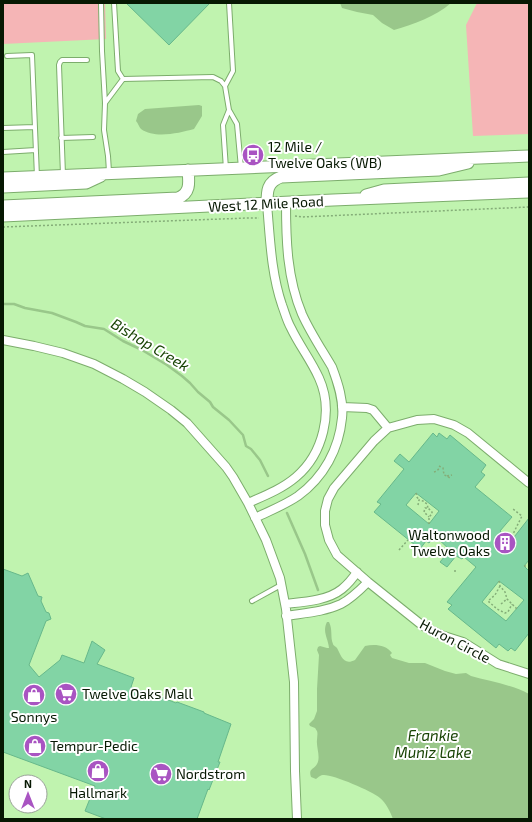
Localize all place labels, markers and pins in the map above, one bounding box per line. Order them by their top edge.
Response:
place label: 12 Mile / Twelve Oaks (WB) [268,138,382,171]
bus stop icon: 12 Mile / Twelve Oaks (WB) [240,142,266,168]
place label: Waltonwood Twelve Oaks [408,526,490,559]
building icon: Waltonwood Twelve Oaks [492,530,518,556]
supermarket icon: Twelve Oaks Mall [53,681,79,707]
shop icon: Sonnys [21,682,47,708]
place label: Twelve Oaks Mall [82,685,193,702]
place label: Sonnys [11,708,57,725]
shop icon: Tempur-Pedic [22,733,48,759]
place label: Tempur-Pedic [50,737,138,754]
shop icon: Hallmark [85,758,111,784]
supermarket icon: Nordstrom [148,761,174,787]
place label: Nordstrom [176,765,245,782]
place label: Hallmark [69,784,127,801]

